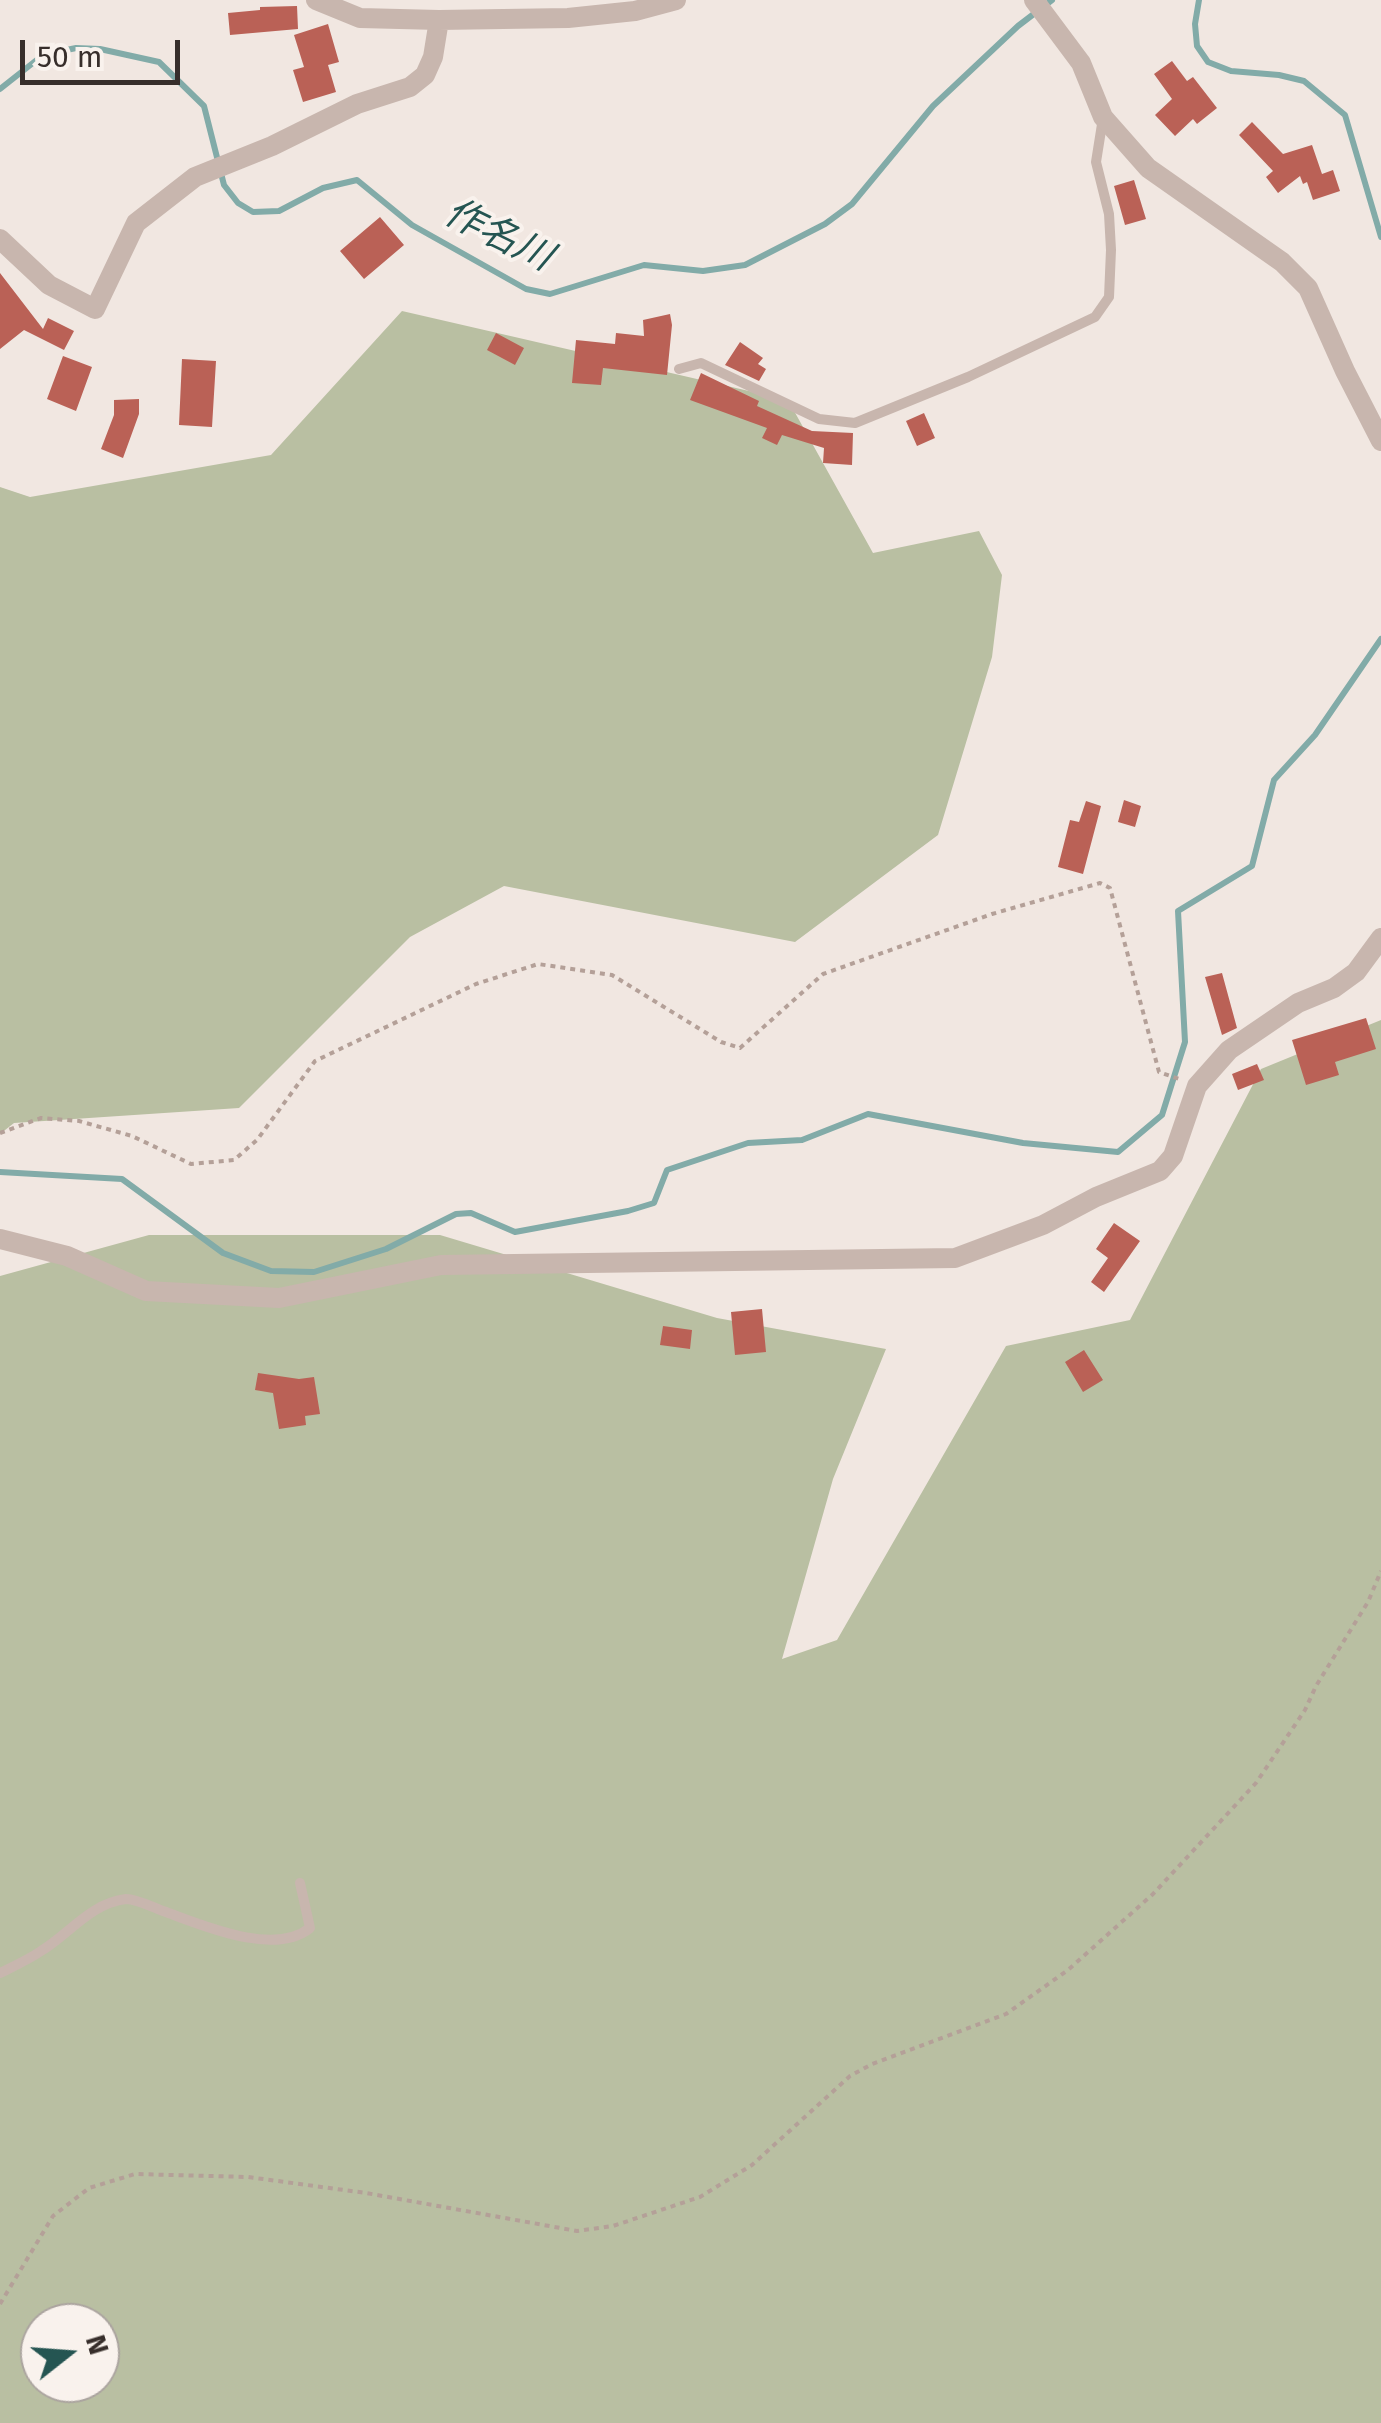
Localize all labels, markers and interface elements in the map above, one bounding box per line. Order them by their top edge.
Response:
scale bar [25,20,185,82]
text: 50 m [37,39,102,75]
water label: 作名川 [437,191,559,281]
north arrow [20,2303,120,2403]
text: N [79,2331,116,2358]

